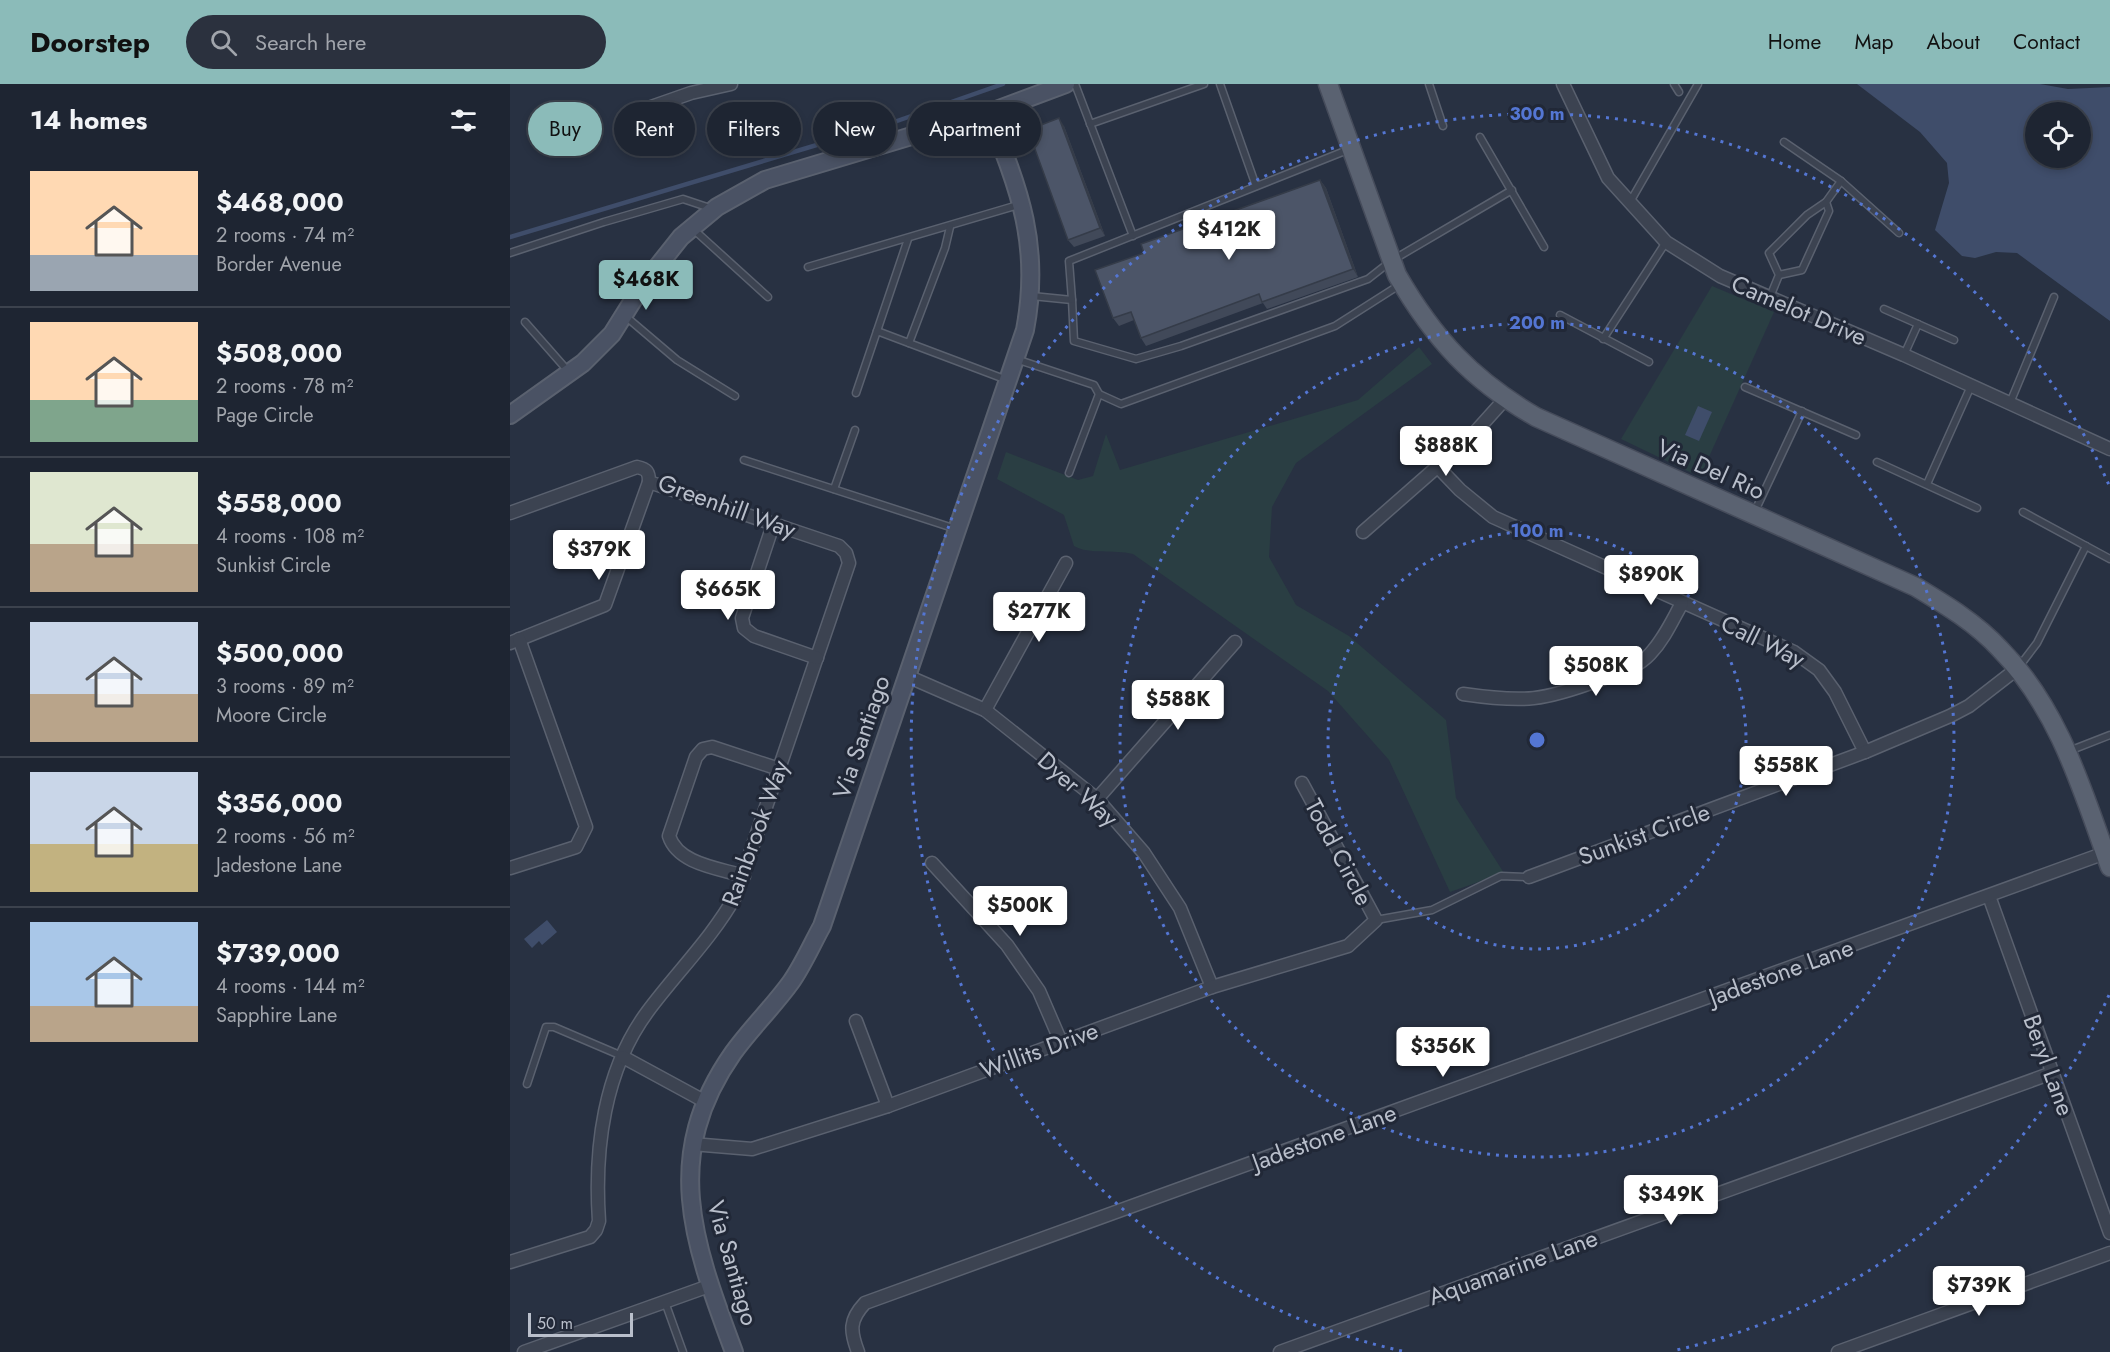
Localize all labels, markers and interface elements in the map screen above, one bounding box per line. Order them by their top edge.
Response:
search box [186,15,606,69]
text: Doorstep [30,22,150,63]
icon: search [207,26,240,59]
text: Search here [255,26,366,58]
text: Home [1768,27,1821,57]
text: Map [1854,27,1894,57]
text: About [1927,27,1980,57]
text: Contact [2013,27,2080,57]
text: 14 homes [30,101,147,139]
text: 300 m [1509,101,1565,127]
chip: Buy [528,102,602,156]
chip: Rent [614,102,695,156]
chip: Filters [707,102,801,156]
chip: New [813,102,896,156]
chip: Apartment [908,102,1041,156]
map controls [2025,102,2091,168]
button: locate [2025,102,2091,168]
icon: filters [447,104,480,137]
text: $468,000 [216,183,344,221]
icon: home [78,195,150,267]
pin: $412K [1187,210,1271,261]
text: $412K [1197,215,1261,244]
text: 2 rooms · 74 m² [216,221,354,250]
text: Border Avenue [216,250,342,279]
pin: $468K [604,260,688,311]
text: $468K [613,265,679,294]
street label: Camelot Drive [1726,266,1872,354]
text: 200 m [1509,310,1565,336]
text: $508,000 [216,334,342,372]
icon: home [78,346,150,418]
text: 2 rooms · 78 m² [216,372,353,401]
text: Page Circle [216,401,314,430]
pin: $888K [1404,426,1488,477]
street label: Via Del Rio [1651,430,1771,508]
text: $888K [1414,431,1478,460]
street label: Greenhill Way [653,465,801,547]
text: $558,000 [216,484,342,522]
icon: home [78,496,150,568]
text: 100 m [1510,518,1564,544]
text: 4 rooms · 108 m² [216,522,364,551]
pin: $379K [557,530,641,581]
text: $379K [567,535,631,564]
text: Sunkist Circle [216,551,331,580]
pin: $890K [1609,555,1693,606]
text: $890K [1618,560,1684,589]
pin: $665K [686,570,770,621]
text: $665K [695,575,761,604]
pin: $277K [997,592,1081,643]
text: $277K [1007,597,1071,626]
street label: Call Way [1715,606,1811,677]
text: $500,000 [216,634,343,672]
icon: home [78,646,150,718]
pin: $508K [1554,646,1638,697]
text: $508K [1563,651,1629,680]
street label: Via Santiago [824,671,898,803]
text: 3 rooms · 89 m² [216,672,354,701]
pin: $588K [1136,680,1220,731]
text: $588K [1146,685,1210,714]
text: Moore Circle [216,701,327,730]
centre of rings [1527,730,1547,750]
street label: Dyer Way [1030,743,1126,835]
pin: $558K [1744,746,1828,797]
text: $558K [1754,751,1818,780]
street label: Rainbrook Way [712,755,798,911]
text: $356,000 [216,784,343,822]
street label: Todd Circle [1296,792,1382,912]
street label: Sunkist Circle [1573,794,1715,874]
icon: home [78,796,150,868]
text: 2 rooms · 56 m² [216,822,355,851]
text: Jadestone Lane [216,851,342,880]
pin: $500K [978,886,1062,937]
text: $500K [987,891,1053,920]
street label: Jadestone Lane [1701,930,1858,1015]
text: $739,000 [216,934,340,972]
icon: home [78,946,150,1018]
text: 4 rooms · 144 m² [216,972,365,1001]
text: Sapphire Lane [216,1001,337,1030]
street label: Beryl Lane [2015,1010,2083,1120]
street label: Willits Drive [975,1012,1103,1088]
pin: $356K [1401,1027,1485,1078]
text: $356K [1410,1032,1476,1061]
street label: Jadestone Lane [1244,1095,1401,1180]
pin: $349K [1629,1175,1713,1226]
text: $349K [1638,1180,1704,1209]
street label: Via Santiago [698,1196,768,1330]
street label: Aquamarine Lane [1423,1220,1603,1314]
pin: $739K [1937,1266,2021,1317]
text: $739K [1947,1271,2011,1300]
scale bar [528,1310,633,1338]
text: 50 m [537,1312,573,1335]

